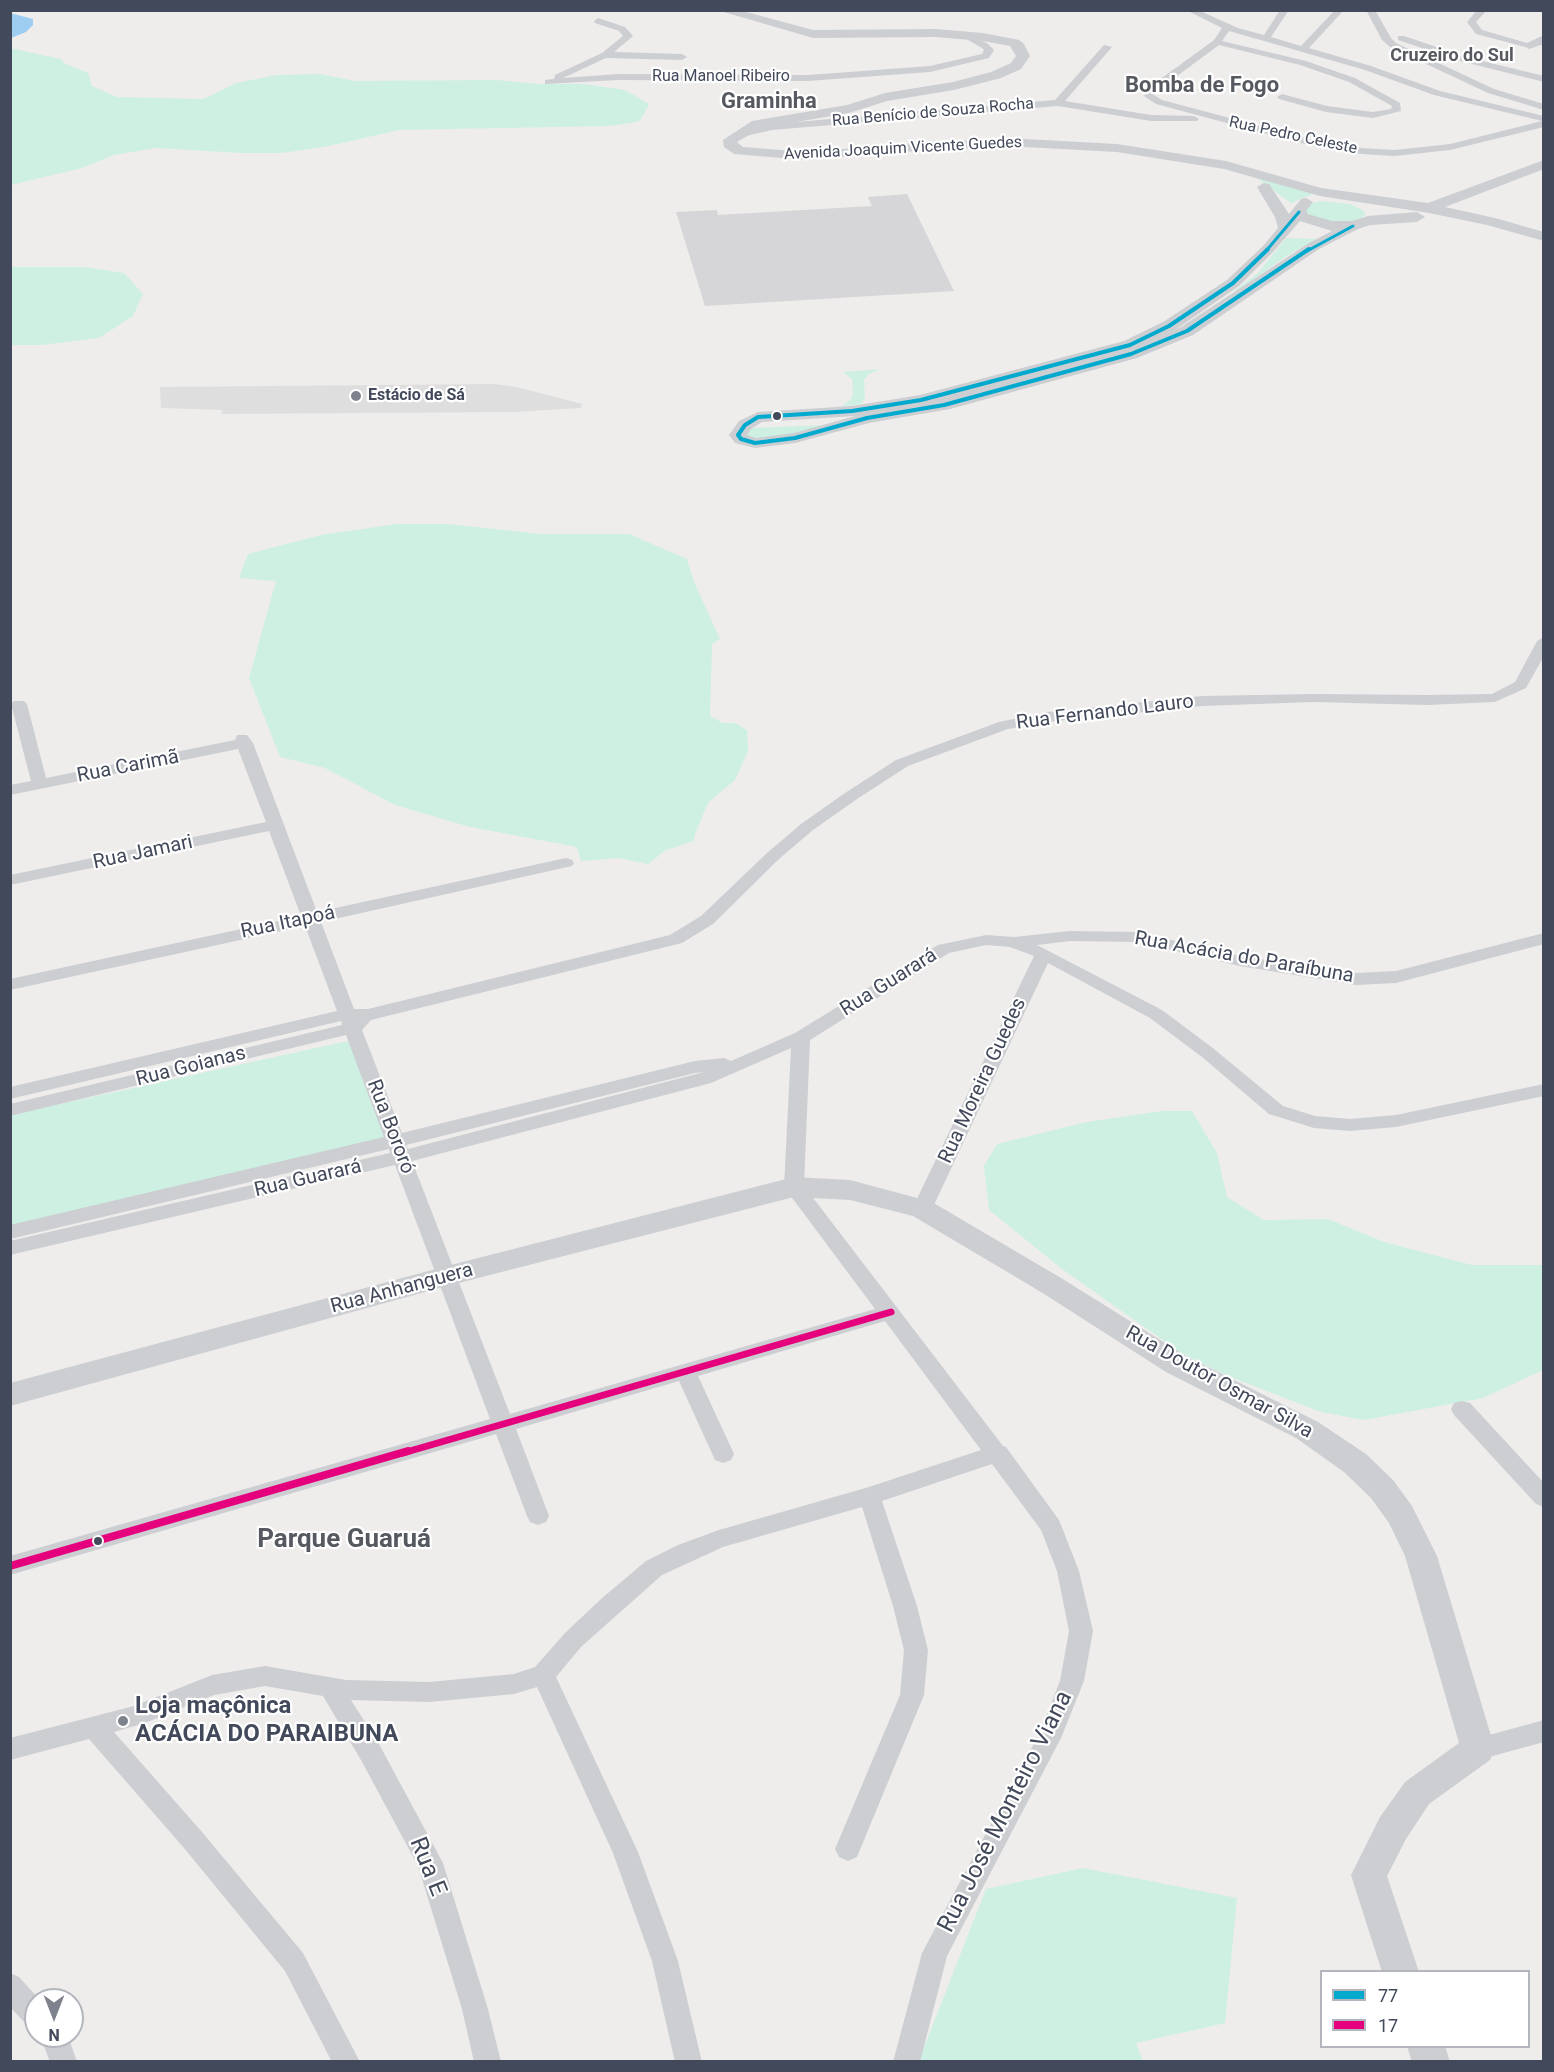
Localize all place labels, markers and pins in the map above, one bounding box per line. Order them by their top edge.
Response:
place label: Estácio de Sá [368,386,465,406]
marker: Estácio de Sá [349,389,363,403]
unlabelled marker [771,410,783,422]
unlabelled marker [92,1535,104,1547]
place label: Loja maçônica ACÁCIA DO PARAIBUNA [135,1693,398,1749]
marker: Loja maçônica ACÁCIA DO PARAIBUNA [116,1714,130,1728]

